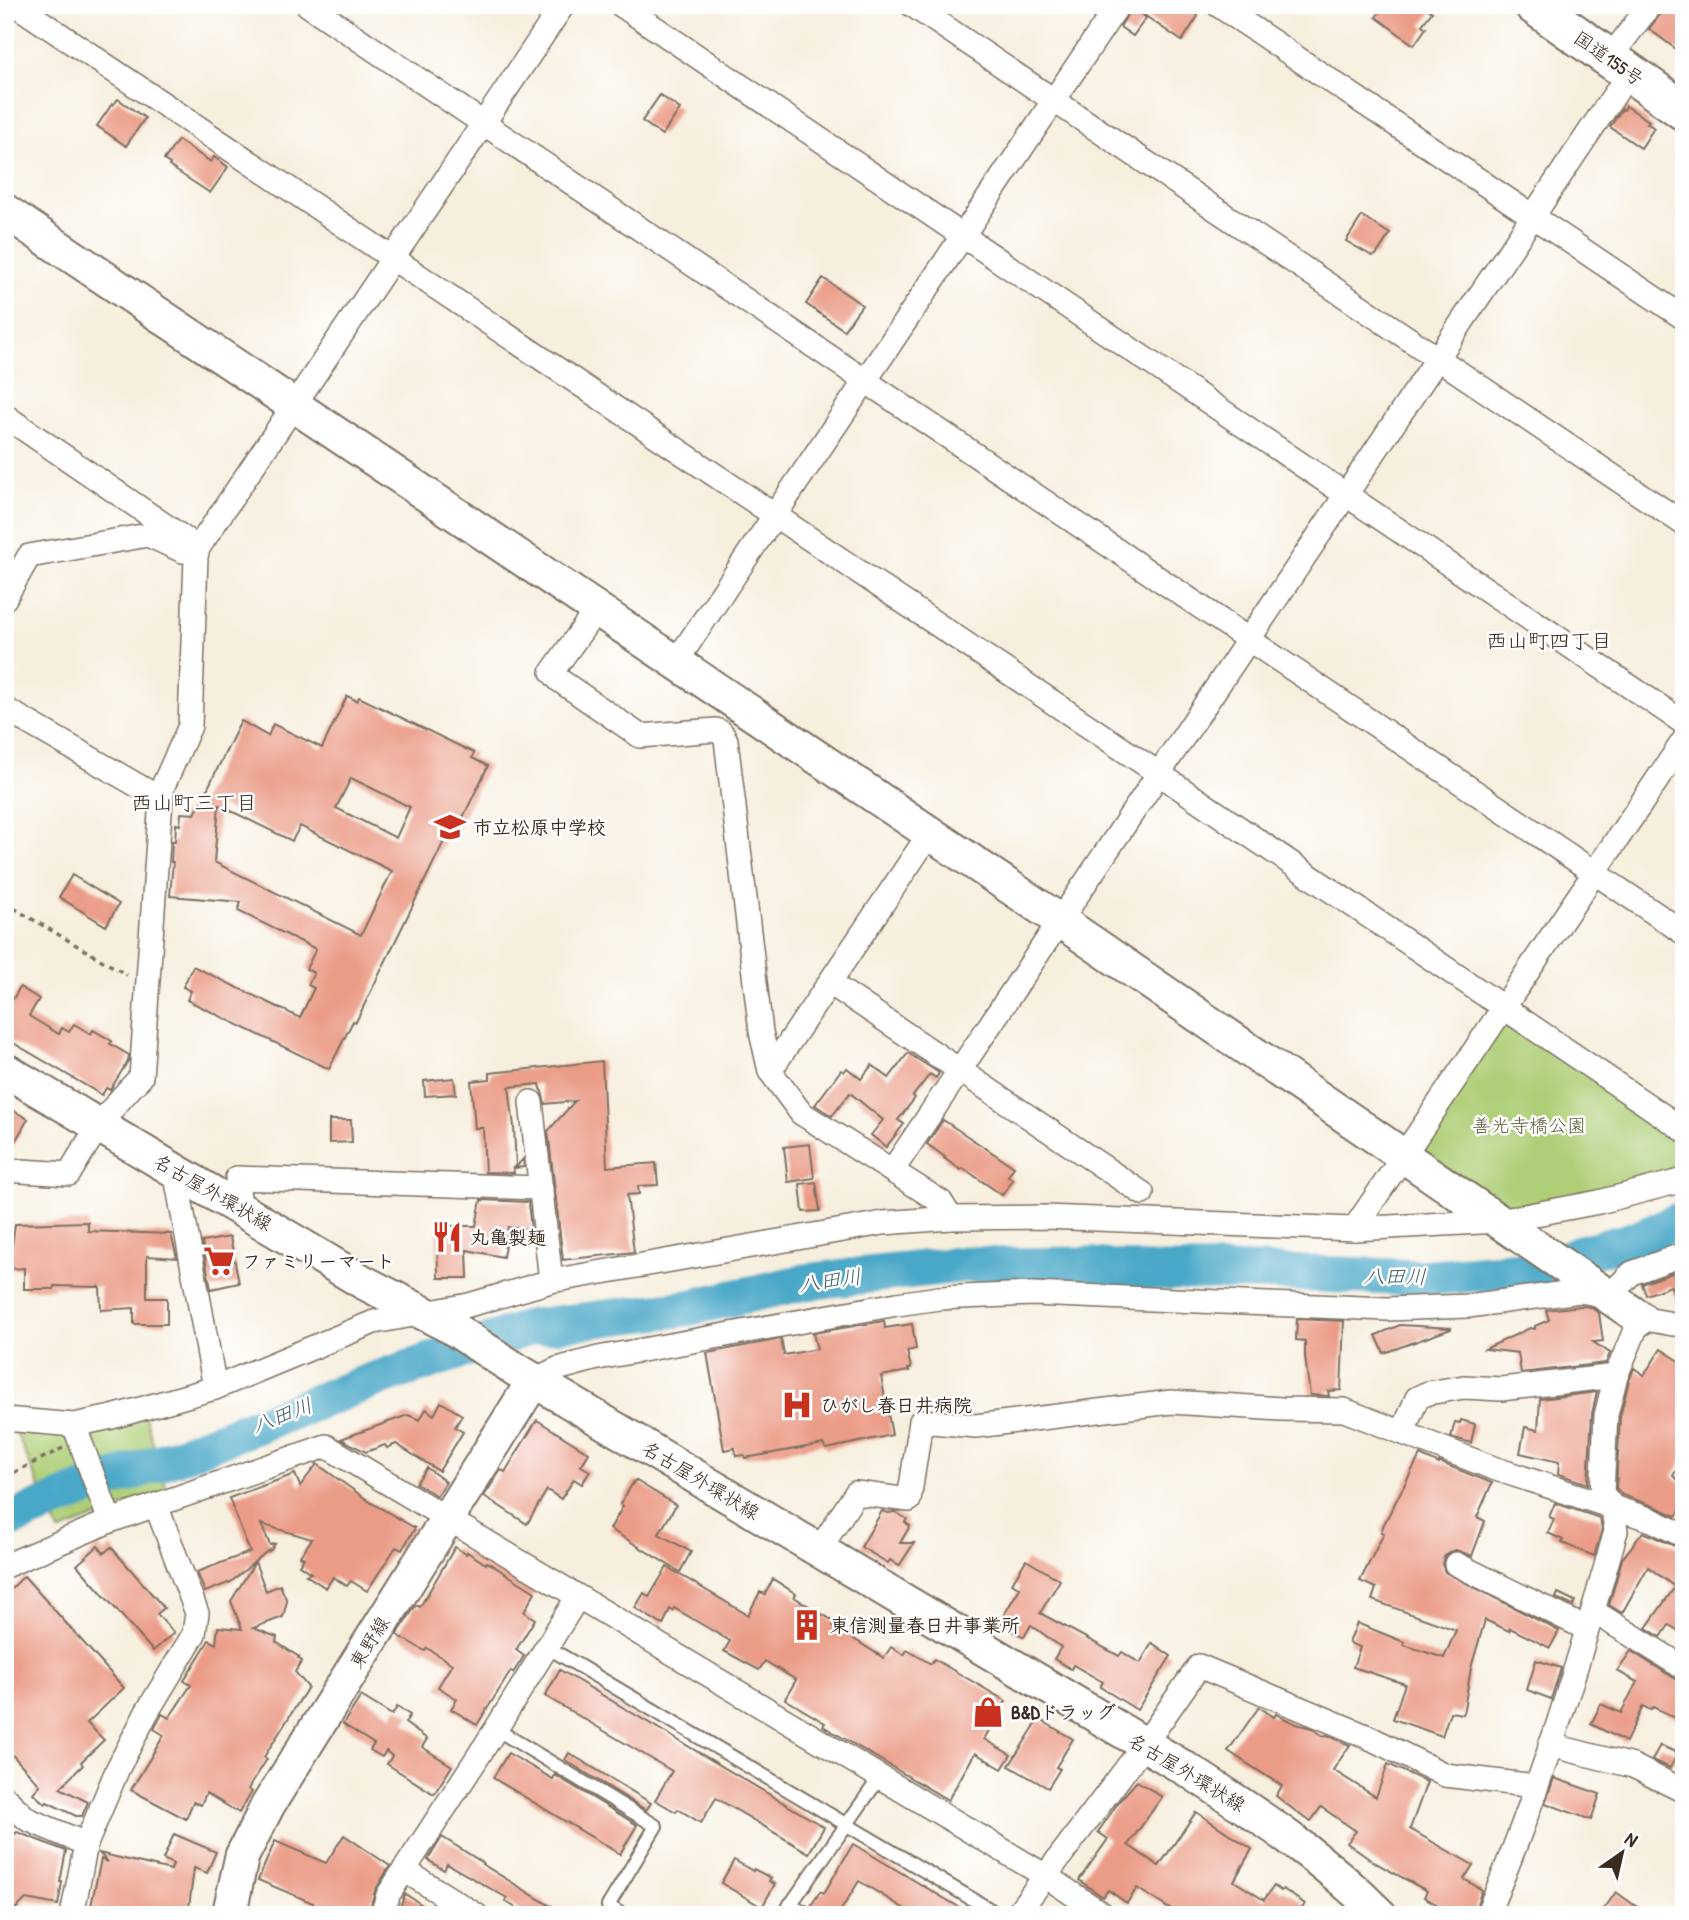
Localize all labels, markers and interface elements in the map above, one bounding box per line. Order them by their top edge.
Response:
street label: 国道155号 [1569,24,1649,92]
district label: 西山町四丁目 [1486,626,1612,655]
district label: 西山町三丁目 [131,788,257,817]
school or university icon: 市立松原中学校 [433,810,467,844]
place label: 市立松原中学校 [473,814,606,840]
park label: 善光寺橋公園 [1472,1112,1586,1138]
street label: 名古屋外環状線 [149,1147,277,1237]
restaurant icon: 丸亀製麺 [430,1220,464,1254]
place label: 丸亀製麺 [470,1224,546,1250]
supermarket icon: ファミリーマート [202,1244,236,1278]
place label: ファミリーマート [242,1248,395,1274]
water label: 八田川 [797,1261,863,1299]
water label: 八田川 [1363,1261,1427,1291]
hospital icon: ひがし春日井病院 [780,1388,814,1422]
water label: 八田川 [247,1390,317,1440]
place label: ひがし春日井病院 [820,1392,972,1418]
street label: 名古屋外環状線 [637,1435,765,1525]
building icon: 東信測量春日井事業所 [790,1608,824,1642]
street label: 東野線 [343,1611,395,1673]
place label: 東信測量春日井事業所 [830,1612,1020,1638]
shop icon: B&Dドラッグ [971,1695,1005,1729]
place label: B&Dドラッグ [1011,1699,1116,1725]
street label: 名古屋外環状線 [1123,1727,1251,1817]
north arrow [1588,1818,1658,1888]
text: N [1620,1825,1643,1853]

